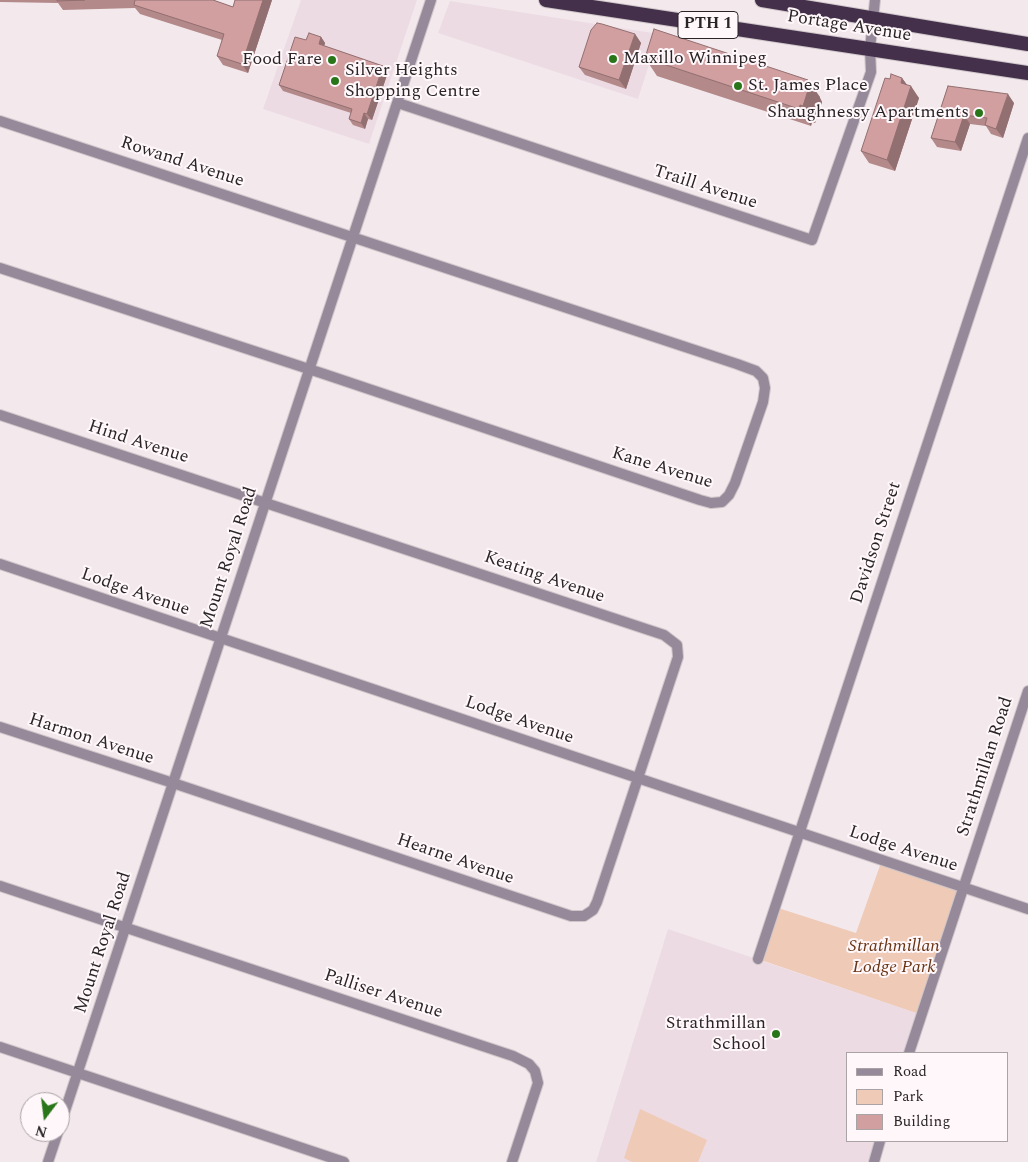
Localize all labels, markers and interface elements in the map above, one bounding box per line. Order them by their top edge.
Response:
street label: Portage Avenue [785,7,913,47]
road number: PTH 1 [678,12,738,38]
place label: Maxillo Winnipeg [623,48,767,70]
place label: Food Fare [242,49,322,71]
marker: Maxillo Winnipeg [607,53,619,65]
marker: Food Fare [326,54,338,66]
place label: Silver Heights Shopping Centre [345,60,480,102]
marker: Silver Heights Shopping Centre [329,75,341,87]
place label: St. James Place [748,75,868,97]
marker: St. James Place [732,80,744,92]
place label: Shaughnessy Apartments [767,102,969,124]
marker: Shaughnessy Apartments [973,107,985,119]
street label: Rowand Avenue [118,133,246,193]
street label: Traill Avenue [650,161,760,215]
street label: Hind Avenue [85,417,191,469]
street label: Kane Avenue [609,443,715,495]
street label: Davidson Street [847,479,907,607]
street label: Mount Royal Road [197,484,263,632]
street label: Keating Avenue [481,547,607,609]
street label: Lodge Avenue [78,564,192,622]
street label: Lodge Avenue [462,692,576,750]
street label: Strathmillan Road [953,695,1019,839]
street label: Harmon Avenue [26,710,156,770]
street label: Lodge Avenue [846,822,960,878]
street label: Hearne Avenue [394,830,516,890]
street label: Mount Royal Road [71,869,137,1017]
park label: Strathmillan Lodge Park [848,936,940,979]
street label: Palliser Avenue [321,966,445,1024]
place label: Strathmillan School [666,1013,766,1056]
marker: Strathmillan School [770,1028,782,1040]
legend [846,1052,1008,1142]
text: Road [893,1060,927,1083]
text: Park [893,1085,924,1108]
north arrow [20,1092,70,1142]
text: Building [893,1110,950,1133]
text: N [33,1119,49,1143]

